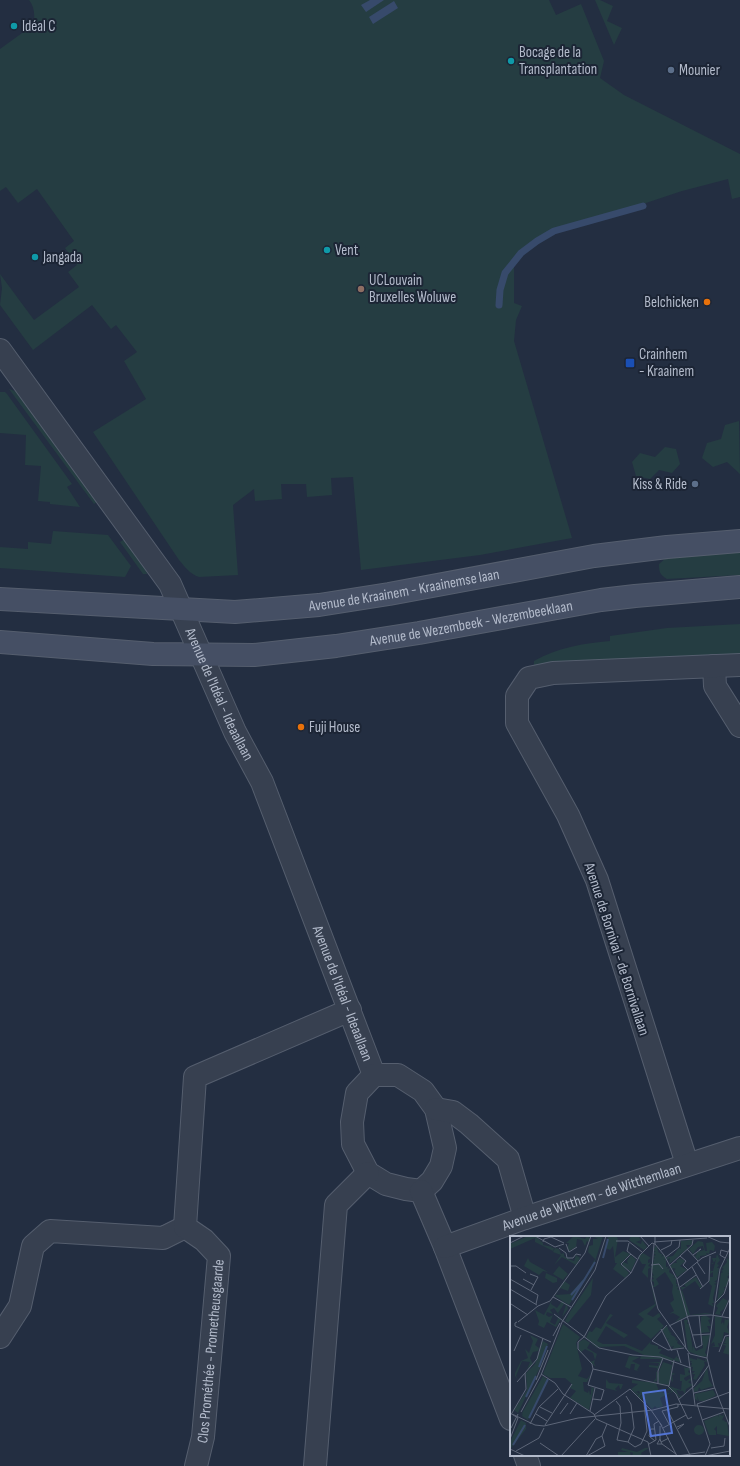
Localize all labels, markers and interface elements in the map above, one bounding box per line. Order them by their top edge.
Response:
place label: Idéal C [22,17,56,36]
marker: Idéal C [9,21,19,31]
place label: Bocage de la Transplantation [519,43,597,79]
marker: Bocage de la Transplantation [506,56,516,66]
place label: Mounier [679,61,721,80]
marker: Mounier [666,65,676,75]
place label: Vent [335,241,359,260]
marker: Vent [322,245,332,255]
place label: Jangada [42,248,82,267]
marker: Jangada [30,252,40,262]
place label: UCLouvain Bruxelles Woluwe [369,271,456,307]
marker: UCLouvain Bruxelles Woluwe [356,284,366,294]
place label: Belchicken [644,293,699,312]
marker: Belchicken [702,297,712,307]
place label: Crainhem - Kraainem [639,345,694,381]
marker: Crainhem - Kraainem [624,357,636,369]
place label: Kiss & Ride [632,475,687,494]
marker: Kiss & Ride [690,479,700,489]
street label: Avenue de Kraainem - Kraainemse laan [307,565,501,616]
street label: Avenue de Wezembeek - Wezembeeklaan [367,596,574,651]
street label: Avenue de l'Idéal - Ideaallaan [180,624,258,764]
place label: Fuji House [309,718,360,737]
marker: Fuji House [296,722,306,732]
street label: Avenue de Bornival - de Bornivallaan [579,859,653,1038]
street label: Avenue de l'Idéal - Ideaallaan [307,922,377,1064]
street label: Avenue de Witthem - de Witthemlaan [499,1159,684,1236]
inset map [510,1236,730,1456]
street label: Clos Prométhée - Prometheusgaarde [193,1259,229,1445]

